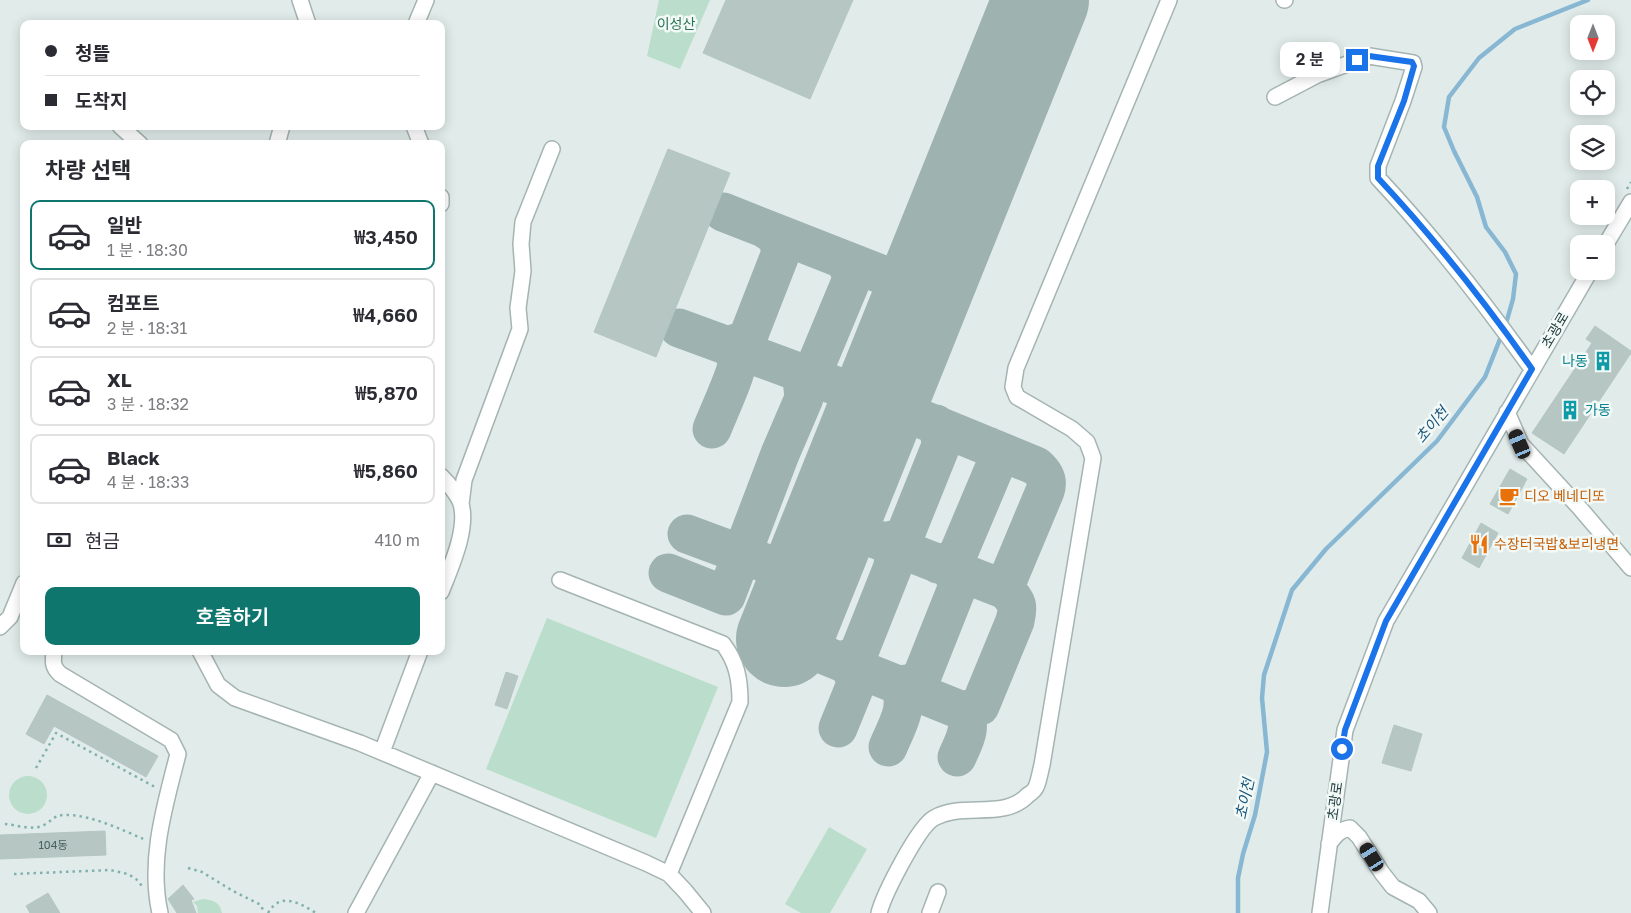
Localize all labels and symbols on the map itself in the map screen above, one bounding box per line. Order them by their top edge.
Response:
park label: 이성산 [657,15,695,32]
north arrow [1570,15,1615,60]
callout: 2 분 [1280,42,1340,78]
route end [1346,49,1368,71]
street label: 초광로 [1537,309,1572,351]
building icon: 나동 [1592,350,1614,372]
place label: 나동 [1562,352,1588,369]
building icon: 가동 [1559,399,1581,421]
water label: 초이천 [1411,401,1453,446]
place label: 가동 [1585,401,1611,418]
car [1507,427,1532,461]
cafe icon: 디오 베네디또 [1498,485,1520,507]
place label: 디오 베네디또 [1524,487,1605,504]
restaurant icon: 수장터국밥&보리냉면 [1468,533,1490,555]
place label: 수장터국밥&보리냉면 [1494,535,1619,552]
route start [1331,738,1353,760]
water label: 초이천 [1231,775,1258,821]
street label: 초광로 [1323,780,1346,821]
house number: 104동 [39,838,68,851]
car [1357,840,1386,874]

